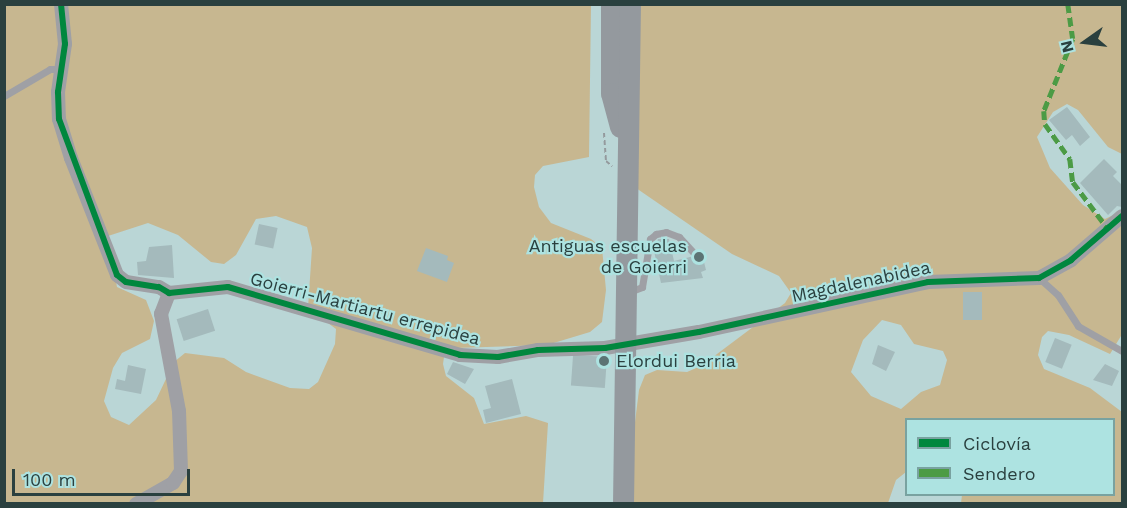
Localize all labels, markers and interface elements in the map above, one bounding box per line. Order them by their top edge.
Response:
north arrow [1055,12,1115,72]
text: N [1056,38,1078,55]
place label: Antiguas escuelas de Goierri [529,236,687,278]
marker: Antiguas escuelas de Goierri [692,250,706,264]
street label: Magdalenabidea [789,257,933,307]
street label: Goierri-Martiartu errepidea [248,268,482,350]
place label: Elordui Berria [616,350,736,372]
marker: Elordui Berria [597,354,611,368]
legend [905,418,1115,496]
text: Ciclovía [963,433,1031,454]
scale bar [15,457,194,495]
text: Sendero [963,463,1036,484]
text: 100 m [23,469,76,490]

